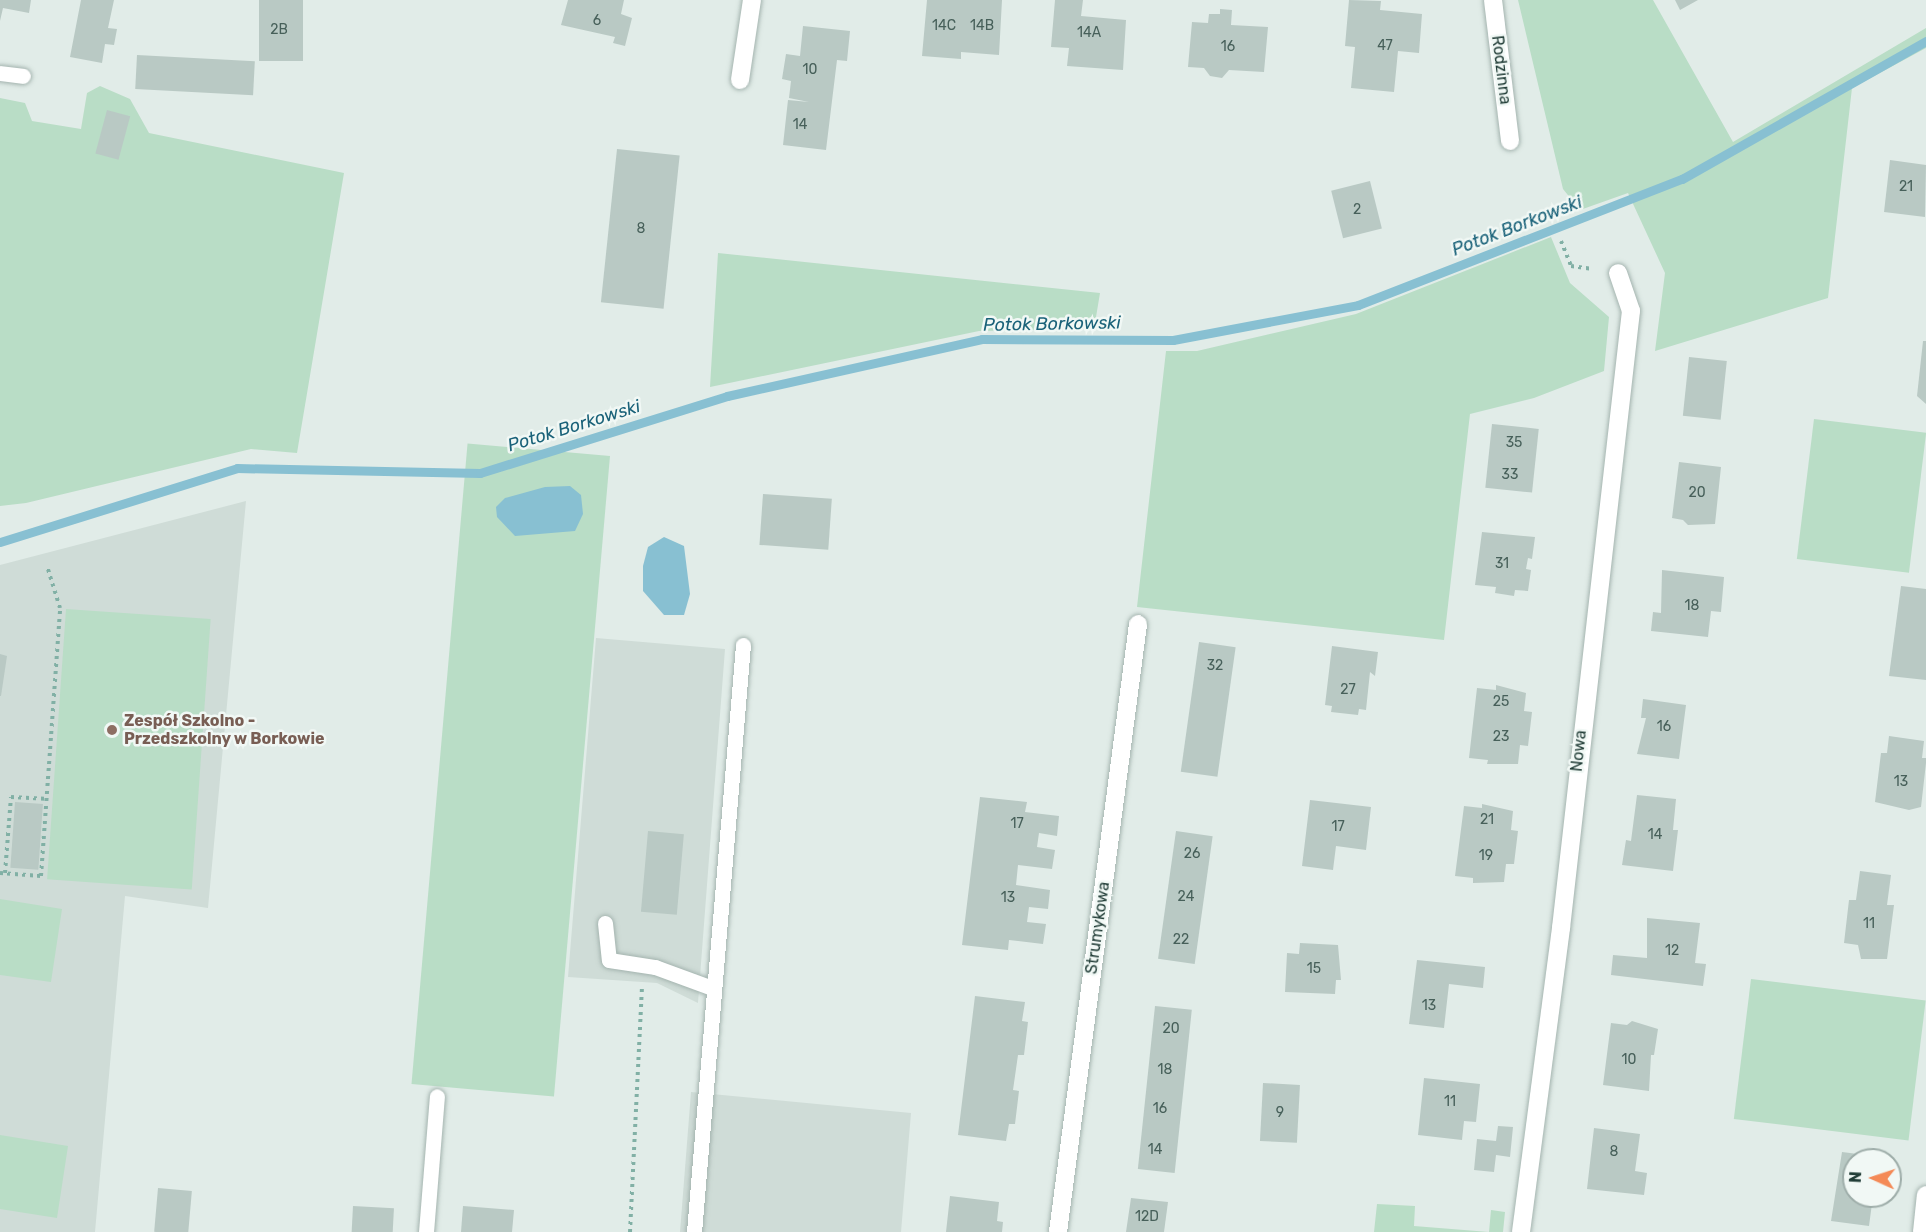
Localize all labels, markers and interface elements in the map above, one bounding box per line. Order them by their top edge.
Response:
house number: 6 [593,13,601,29]
house number: 14C [932,18,956,34]
house number: 14B [970,18,994,34]
house number: 2B [270,22,288,38]
house number: 14A [1077,25,1101,41]
street label: Rodzinna [1487,34,1515,106]
house number: 47 [1377,38,1393,54]
house number: 16 [1221,39,1235,55]
house number: 10 [803,62,817,78]
house number: 14 [793,117,807,133]
house number: 21 [1899,179,1913,195]
water label: Potok Borkowski [1449,191,1585,261]
house number: 2 [1353,202,1361,218]
house number: 8 [637,221,645,237]
water label: Potok Borkowski [983,312,1121,336]
water label: Potok Borkowski [505,396,643,456]
house number: 35 [1506,435,1522,451]
house number: 33 [1502,467,1518,483]
house number: 20 [1688,485,1706,501]
house number: 31 [1495,556,1509,572]
house number: 18 [1685,598,1699,614]
house number: 32 [1207,658,1223,674]
house number: 27 [1340,682,1356,698]
house number: 25 [1493,694,1509,710]
place label: Zespół Szkolno - Przedszkolny w Borkowie [124,711,326,749]
house number: 16 [1657,719,1671,735]
marker: Zespół Szkolno - Przedszkolny w Borkowie [105,723,119,737]
house number: 23 [1493,729,1509,745]
street label: Nowa [1567,729,1591,773]
house number: 13 [1894,774,1908,790]
house number: 21 [1480,812,1494,828]
house number: 17 [1010,816,1024,832]
house number: 17 [1331,819,1345,835]
house number: 14 [1648,827,1662,843]
house number: 26 [1184,846,1200,862]
house number: 19 [1479,848,1493,864]
street label: Strumykowa [1082,881,1114,975]
house number: 24 [1178,889,1194,905]
house number: 13 [1001,890,1015,906]
house number: 11 [1863,916,1875,932]
house number: 22 [1173,932,1189,948]
house number: 12 [1665,943,1679,959]
house number: 15 [1307,961,1321,977]
house number: 13 [1422,998,1436,1014]
house number: 20 [1162,1021,1180,1037]
house number: 10 [1622,1052,1636,1068]
house number: 18 [1158,1062,1172,1078]
house number: 11 [1444,1094,1456,1110]
house number: 16 [1153,1101,1167,1117]
house number: 9 [1276,1105,1284,1121]
house number: 14 [1148,1142,1162,1158]
house number: 8 [1610,1144,1618,1160]
north arrow [1842,1148,1902,1208]
text: N [1846,1171,1865,1183]
house number: 12D [1135,1209,1159,1225]

